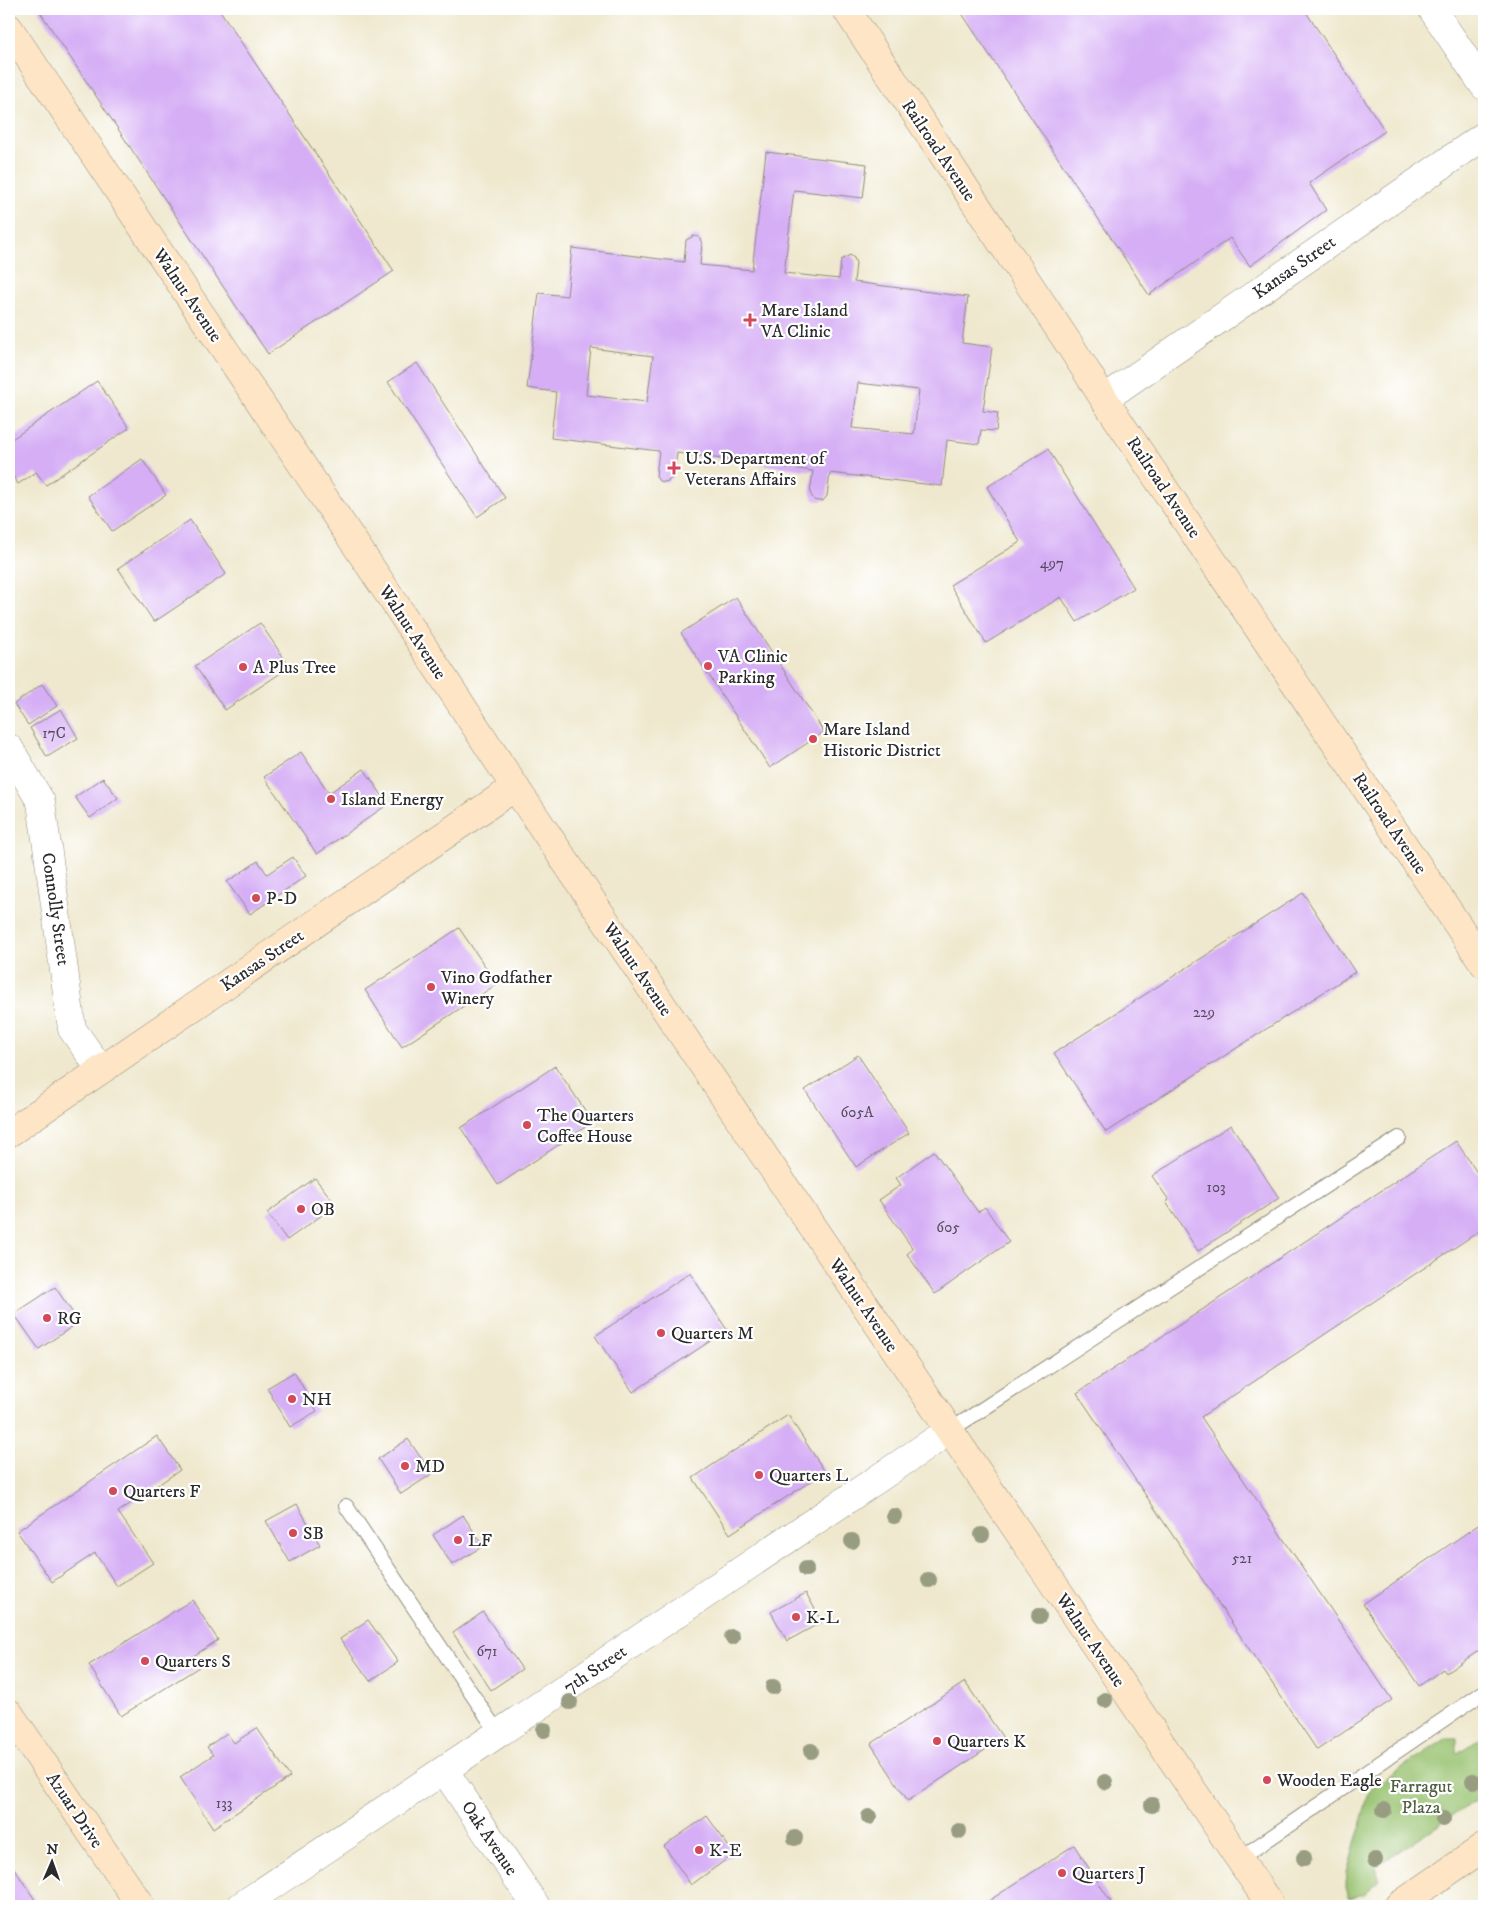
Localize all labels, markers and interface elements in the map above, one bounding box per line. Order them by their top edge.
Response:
street label: Railroad Avenue [896,96,980,205]
street label: Kansas Street [1249,231,1340,304]
street label: Walnut Avenue [147,244,226,346]
place label: Mare Island VA Clinic [760,300,848,343]
marker: Mare Island VA Clinic [743,313,757,327]
street label: Railroad Avenue [1121,433,1205,542]
place label: U.S. Department of Veterans Affairs [684,448,828,491]
marker: U.S. Department of Veterans Affairs [667,461,681,475]
house number: 497 [1040,554,1064,573]
street label: Walnut Avenue [373,580,451,684]
place label: VA Clinic Parking [717,646,788,689]
place label: A Plus Tree [253,657,336,679]
marker: VA Clinic Parking [702,660,714,672]
marker: A Plus Tree [237,661,249,673]
place label: Mare Island Historic District [823,719,941,762]
house number: 17C [42,724,66,743]
marker: Mare Island Historic District [807,733,819,745]
street label: Railroad Avenue [1347,769,1431,878]
place label: Island Energy [341,789,444,811]
marker: Island Energy [325,793,337,805]
street label: Connolly Street [36,851,74,967]
place label: P-D [266,888,297,910]
marker: P-D [250,892,262,904]
street label: Walnut Avenue [597,918,676,1020]
street label: Kansas Street [217,925,309,997]
place label: Vino Godfather Winery [440,967,552,1010]
marker: Vino Godfather Winery [425,981,437,993]
house number: 229 [1193,1003,1215,1022]
house number: 605A [841,1103,874,1122]
place label: The Quarters Coffee House [537,1105,634,1148]
marker: The Quarters Coffee House [521,1119,533,1131]
house number: 103 [1206,1178,1226,1197]
place label: OB [311,1199,335,1221]
marker: OB [295,1203,307,1215]
house number: 605 [936,1218,960,1237]
street label: Walnut Avenue [823,1254,902,1356]
place label: RG [57,1308,82,1330]
marker: RG [41,1312,53,1324]
place label: Quarters M [671,1323,754,1345]
marker: Quarters M [655,1327,667,1339]
place label: NH [302,1389,332,1411]
marker: NH [286,1393,298,1405]
place label: MD [415,1456,445,1478]
marker: MD [399,1460,411,1472]
place label: Quarters L [769,1465,848,1487]
marker: Quarters L [753,1469,765,1481]
place label: Quarters F [123,1481,200,1503]
marker: Quarters F [107,1485,119,1497]
place label: SB [303,1523,324,1545]
marker: SB [287,1527,299,1539]
place label: LF [468,1530,492,1552]
marker: LF [452,1534,464,1546]
house number: 521 [1232,1549,1252,1568]
street label: Walnut Avenue [1050,1589,1129,1691]
place label: K-L [806,1607,839,1629]
marker: K-L [790,1611,802,1623]
street label: 7th Street [560,1641,631,1699]
house number: 671 [476,1642,498,1661]
place label: Quarters S [155,1651,231,1673]
marker: Quarters S [139,1655,151,1667]
place label: Quarters K [947,1731,1026,1753]
marker: Quarters K [931,1735,943,1747]
street label: Azuar Drive [41,1769,107,1852]
place label: Wooden Eagle [1276,1770,1382,1792]
marker: Wooden Eagle [1261,1774,1273,1786]
park label: Farragut Plaza [1390,1776,1452,1819]
house number: 133 [216,1794,232,1813]
street label: Oak Avenue [456,1797,522,1880]
north arrow [28,1838,78,1888]
place label: K-E [709,1840,742,1862]
text: N [46,1841,59,1859]
marker: K-E [693,1844,705,1856]
place label: Quarters J [1072,1863,1145,1885]
marker: Quarters J [1056,1867,1068,1879]

